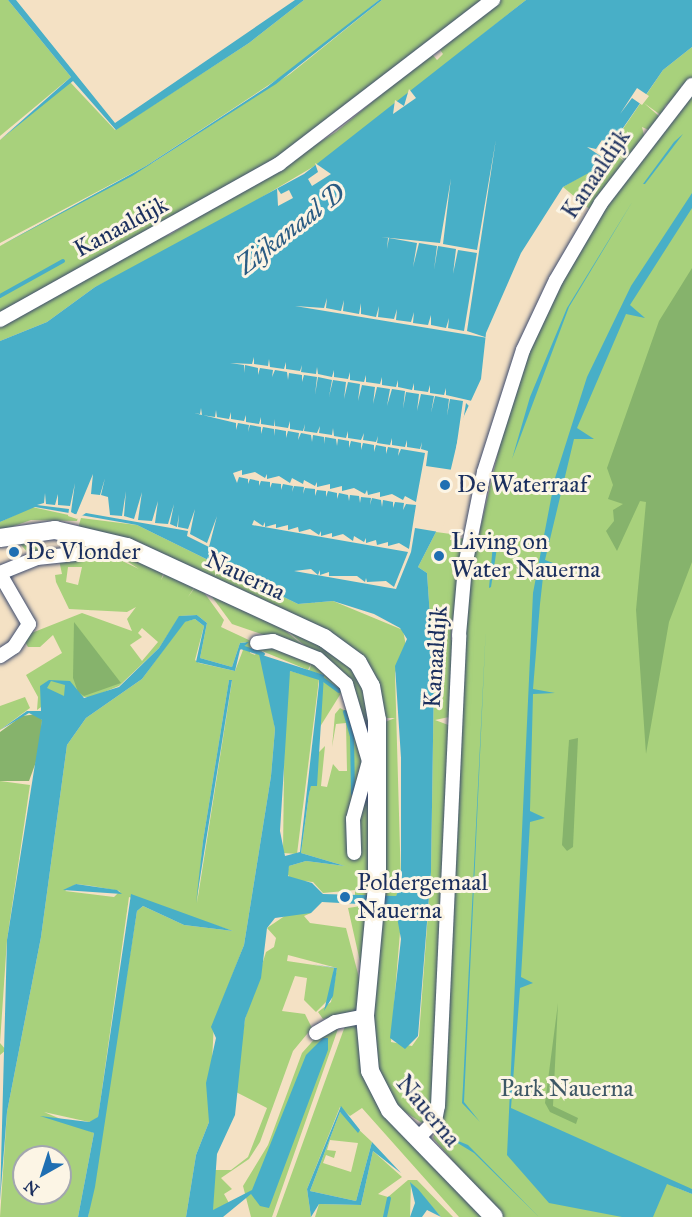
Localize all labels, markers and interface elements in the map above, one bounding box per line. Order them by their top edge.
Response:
street label: Kanaaldijk [555,124,637,224]
water label: Zijkanaal D [231,177,351,281]
street label: Kanaaldijk [69,190,173,264]
place label: De Waterraaf [457,471,588,499]
marker: De Waterraaf [438,478,452,492]
place label: Living on Water Nauerna [451,528,600,584]
place label: De Vlonder [26,538,140,566]
marker: De Vlonder [7,545,21,559]
street label: Nauerna [200,545,290,607]
marker: Living on Water Nauerna [432,549,446,563]
street label: Kanaaldijk [418,605,454,709]
place label: Poldergemaal Nauerna [357,869,488,925]
marker: Poldergemaal Nauerna [338,890,352,904]
street label: Nauerna [390,1069,466,1153]
park label: Park Nauerna [500,1075,634,1103]
north arrow [12,1145,72,1205]
text: N [20,1176,43,1199]

